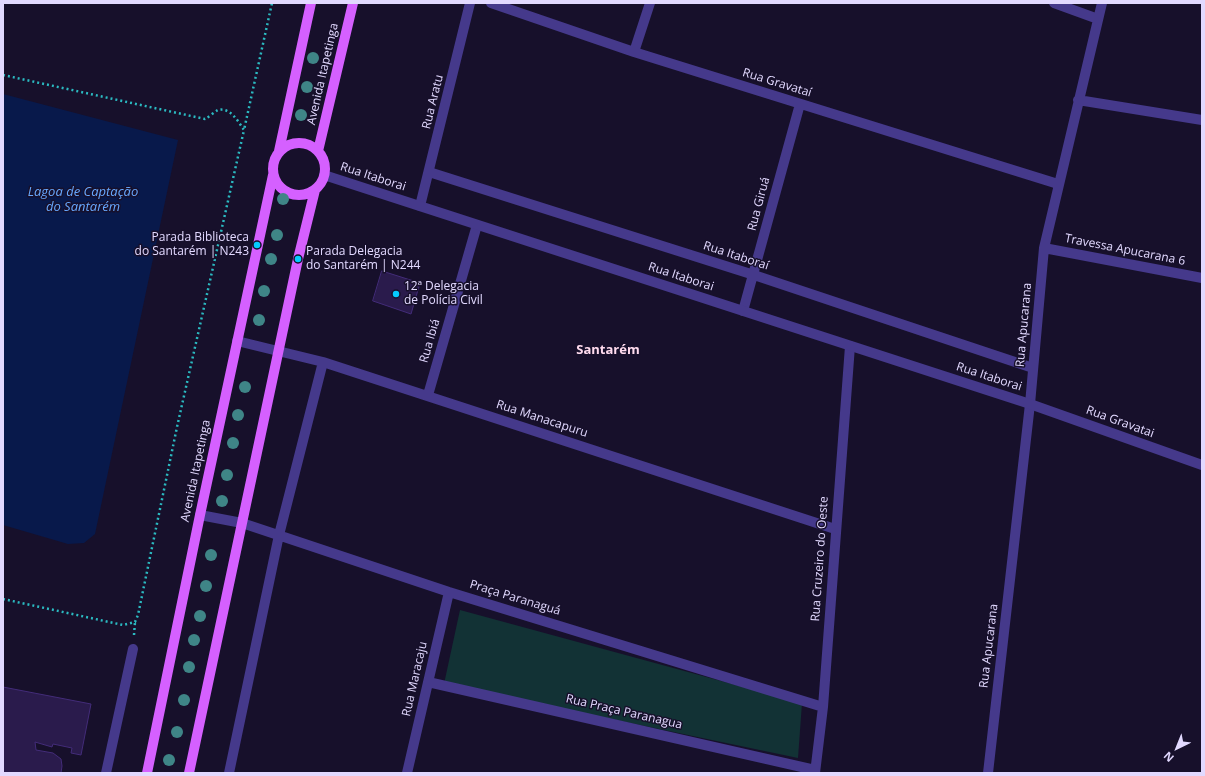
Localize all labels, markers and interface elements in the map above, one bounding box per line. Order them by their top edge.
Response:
street label: Avenida Itapetinga [304,22,342,126]
street label: Rua Gravataí [741,66,813,100]
street label: Rua Aratu [419,73,447,131]
street label: Rua Itaborai [338,160,408,194]
street label: Rua Giruá [745,175,773,233]
water label: Lagoa de Captação do Santarém [28,184,138,215]
place label: Parada Biblioteca do Santarém | N243 [135,231,249,259]
street label: Travessa Apucarana 6 [1064,231,1186,269]
street label: Rua Itaboraí [701,239,771,273]
marker: Parada Biblioteca do Santarém | N243 [252,240,262,250]
place label: Parada Delegacia do Santarém | N244 [306,245,420,273]
marker: Parada Delegacia do Santarém | N244 [293,254,303,264]
street label: Rua Itaborai [646,260,716,294]
place label: 12ª Delegacia de Polícia Civil [404,280,483,308]
street label: Rua Apucarana [1013,282,1035,368]
marker: 12ª Delegacia de Polícia Civil [391,289,401,299]
street label: Rua Ibiá [417,317,443,365]
district label: Santarém [576,342,640,358]
street label: Rua Itaborai [954,360,1024,394]
street label: Rua Manacapuru [494,397,590,441]
street label: Rua Gravatai [1084,403,1156,441]
street label: Avenida Itapetinga [178,419,214,523]
street label: Rua Cruzeiro do Oeste [808,496,832,622]
street label: Praça Paranaguá [468,577,562,619]
street label: Rua Apucarana [977,603,1001,689]
street label: Rua Maracaju [399,640,431,718]
street label: Rua Praça Paranagua [564,692,684,732]
north arrow [1157,728,1197,768]
text: N [1160,749,1177,766]

